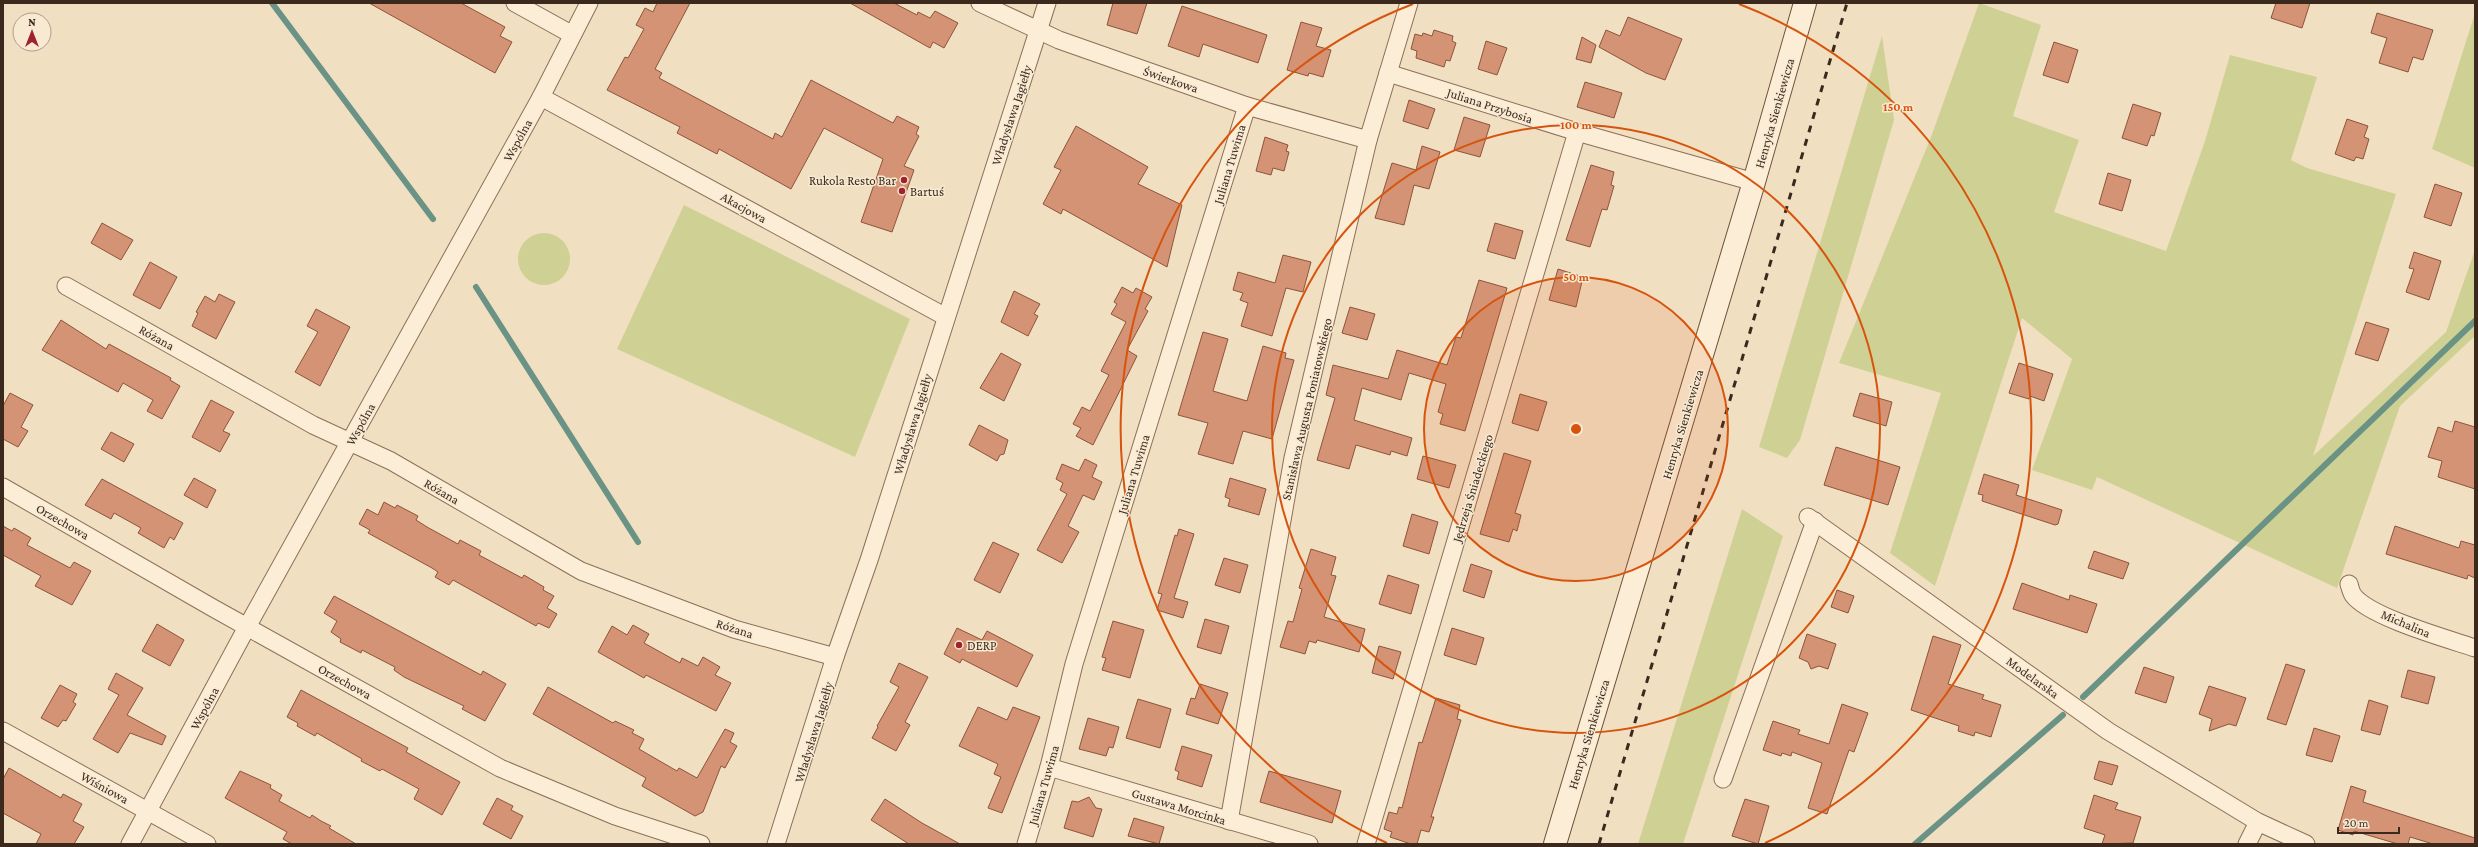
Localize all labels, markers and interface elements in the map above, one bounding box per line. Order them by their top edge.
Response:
north arrow [12,12,52,52]
text: N [28,16,36,28]
street label: Henryka Sienkiewicza [1752,56,1797,170]
street label: Władysława Jagiełły [988,62,1035,167]
street label: Świerkowa [1141,63,1200,96]
street label: Juliana Przybosia [1444,84,1535,126]
text: 150 m [1883,100,1914,114]
street label: Wspólna [500,116,535,164]
text: 100 m [1560,118,1593,132]
street label: Juliana Tuwima [1210,123,1249,207]
place label: Rukola Resto Bar [809,173,896,188]
marker: Rukola Resto Bar [899,175,909,185]
place label: Bartuś [910,184,944,199]
marker: Bartuś [897,186,907,196]
street label: Akacjowa [718,189,769,227]
text: 50 m [1563,270,1590,284]
street label: Stanisława Augusta Poniatowskiego [1278,317,1335,502]
street label: Różana [136,322,177,353]
street label: Henryka Sienkiewicza [1659,368,1706,481]
street label: Władysława Jagiełły [890,371,935,476]
street label: Wspólna [343,400,378,448]
centre of rings [1569,422,1583,436]
street label: Jędrzeja Śniadeckiego [1449,432,1497,545]
street label: Juliana Tuwima [1114,433,1153,517]
street label: Różana [422,475,462,507]
street label: Orzechowa [34,500,92,543]
street label: Michalina [2379,606,2433,641]
street label: Różana [714,615,755,641]
place label: DERP [967,638,996,653]
marker: DERP [954,640,964,650]
street label: Modelarska [2004,653,2062,701]
street label: Orzechowa [315,661,374,702]
street label: Henryka Sienkiewicza [1565,678,1612,791]
street label: Władysława Jagiełły [791,679,836,784]
street label: Wspólna [187,684,222,732]
street label: Juliana Tuwima [1025,743,1062,828]
street label: Wiśniowa [78,768,131,807]
street label: Gustawa Morcinka [1130,785,1228,828]
scale bar [2338,809,2399,835]
text: 20 m [2344,816,2369,830]

